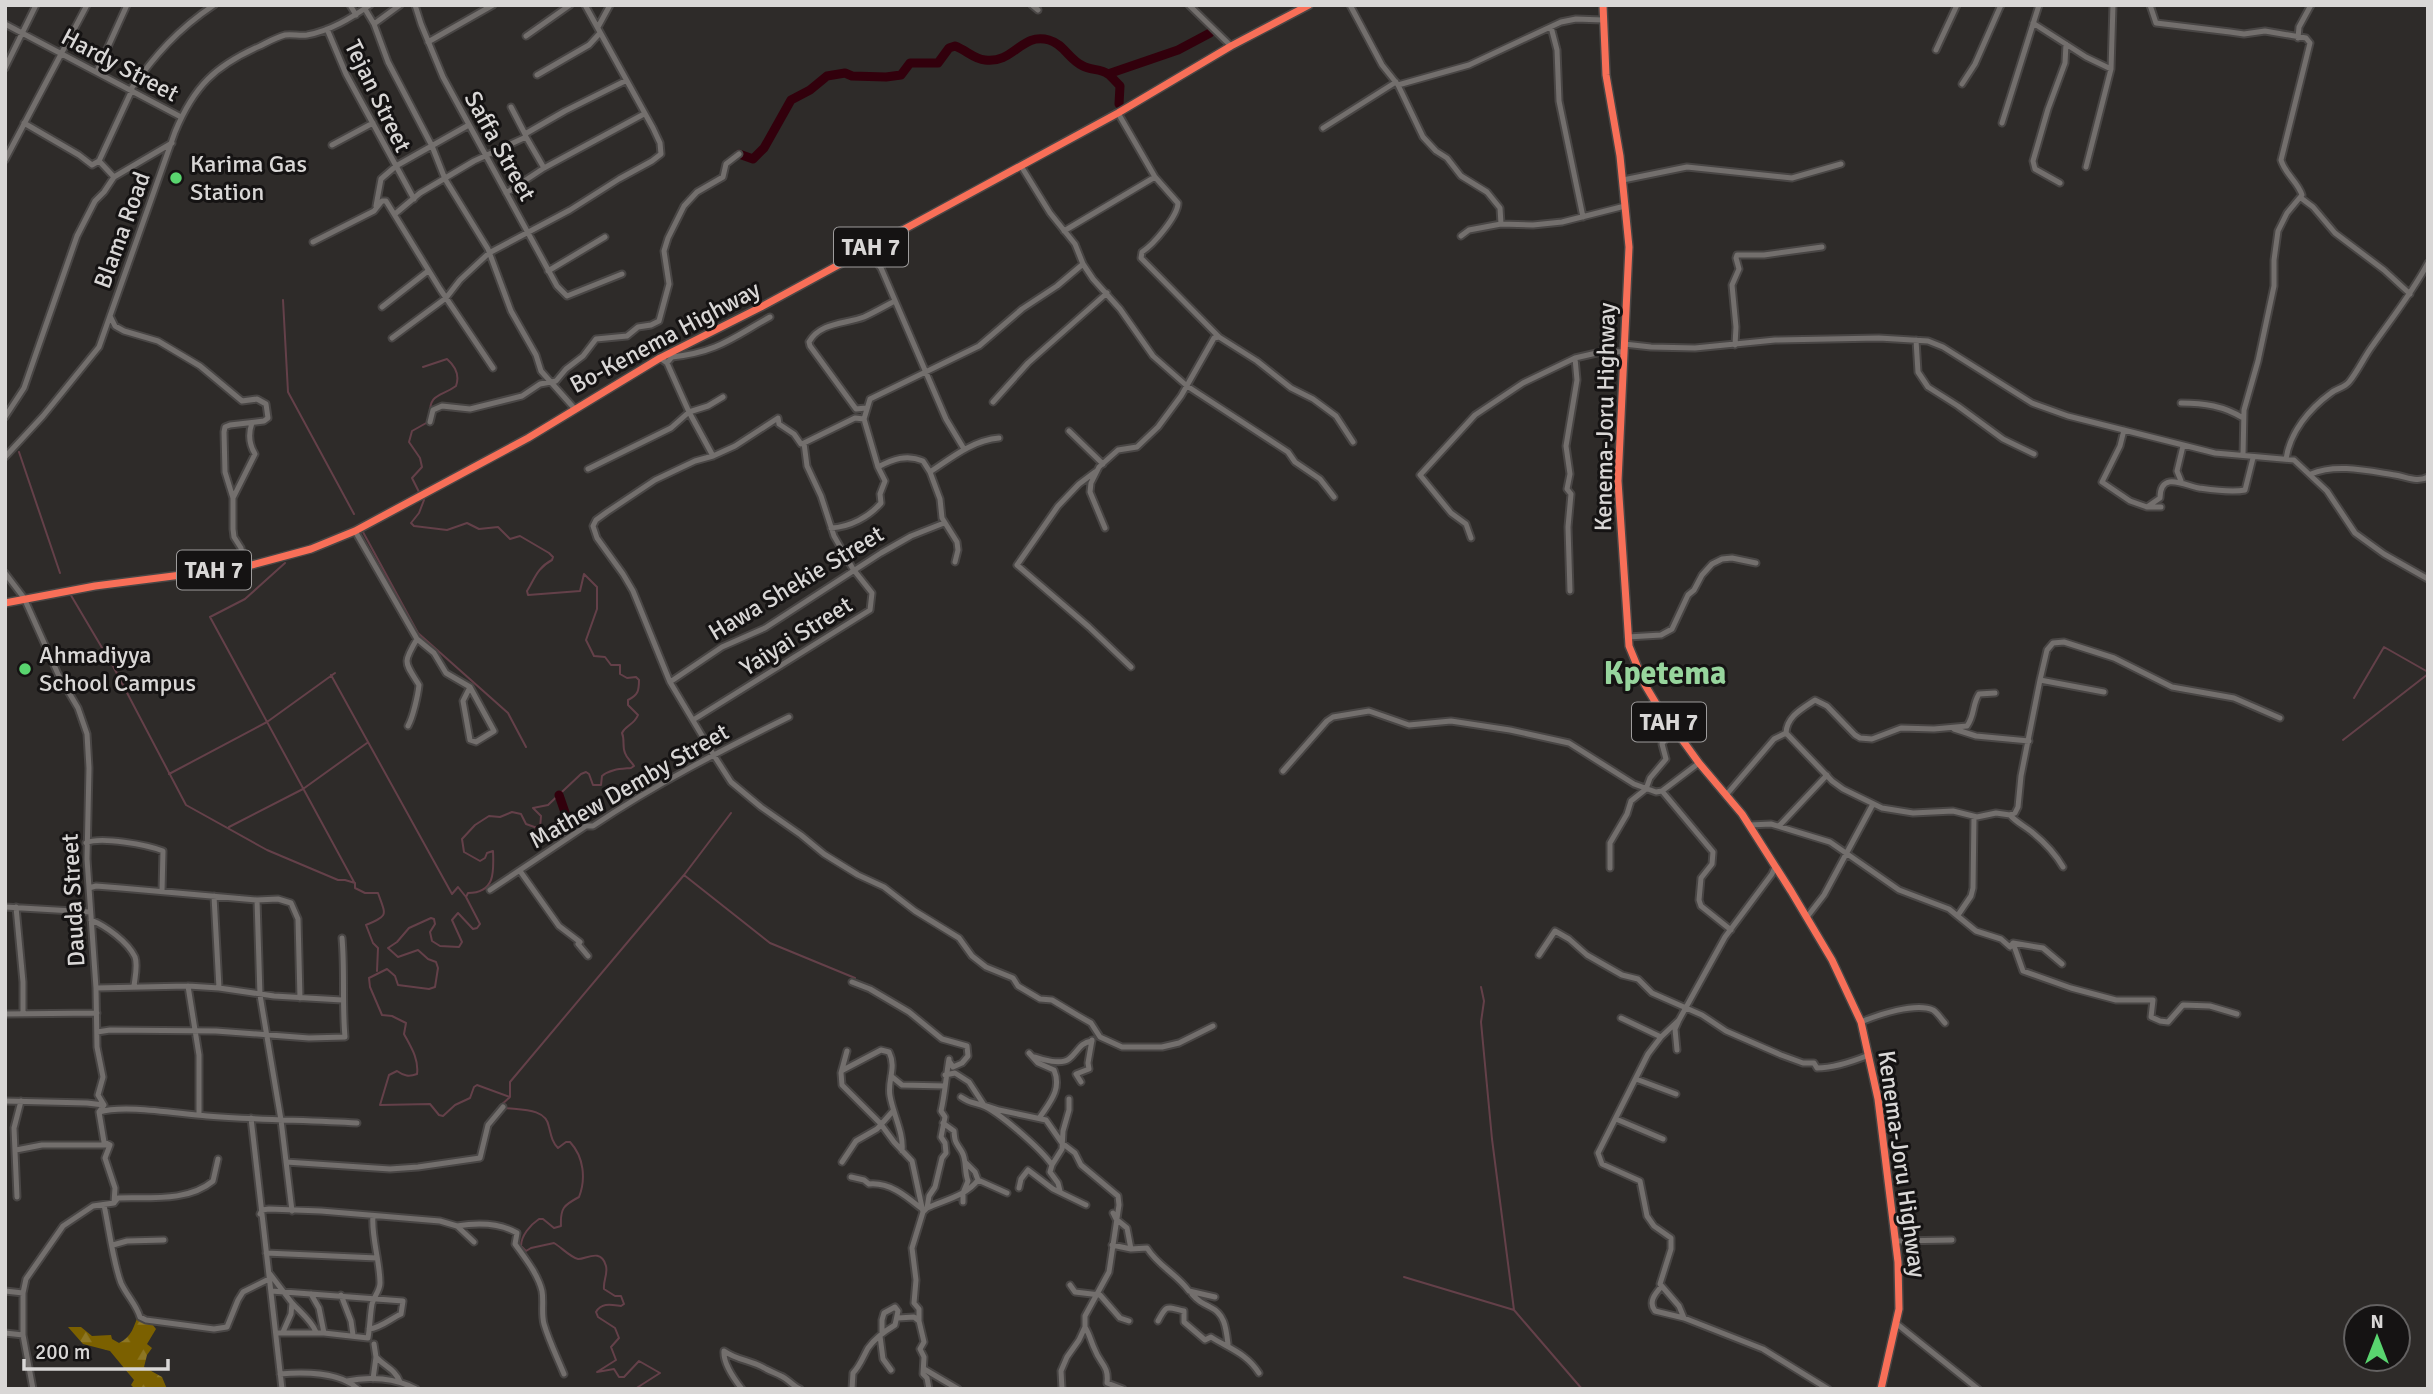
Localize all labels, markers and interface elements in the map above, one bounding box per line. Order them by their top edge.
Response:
street label: Hardy Street [56,22,184,108]
street label: Tejan Street [338,35,418,157]
street label: Saffa Street [458,86,542,206]
place label: Karima Gas Station [190,149,307,207]
street label: Blama Road [87,168,157,292]
marker: Karima Gas Station [168,170,184,186]
road number: TAH 7 [834,228,908,266]
street label: Bo-Kenema Highway [565,274,765,400]
street label: Kenema-Joru Highway [1588,302,1622,532]
street label: Hawa Shekie Street [703,519,889,647]
road number: TAH 7 [177,550,251,590]
street label: Yaiyai Street [734,590,858,682]
place label: Ahmadiyya School Campus [39,640,196,698]
district label: Kpetema [1604,654,1726,693]
marker: Ahmadiyya School Campus [17,661,33,677]
road number: TAH 7 [1632,702,1706,742]
street label: Mathew Demby Street [524,717,734,855]
street label: Dauda Street [55,833,91,967]
street label: Kenema-Joru Highway [1871,1049,1933,1279]
north arrow [2342,1303,2412,1373]
text: N [2370,1310,2384,1334]
scale bar [24,1328,168,1372]
text: 200 m [35,1339,90,1365]

